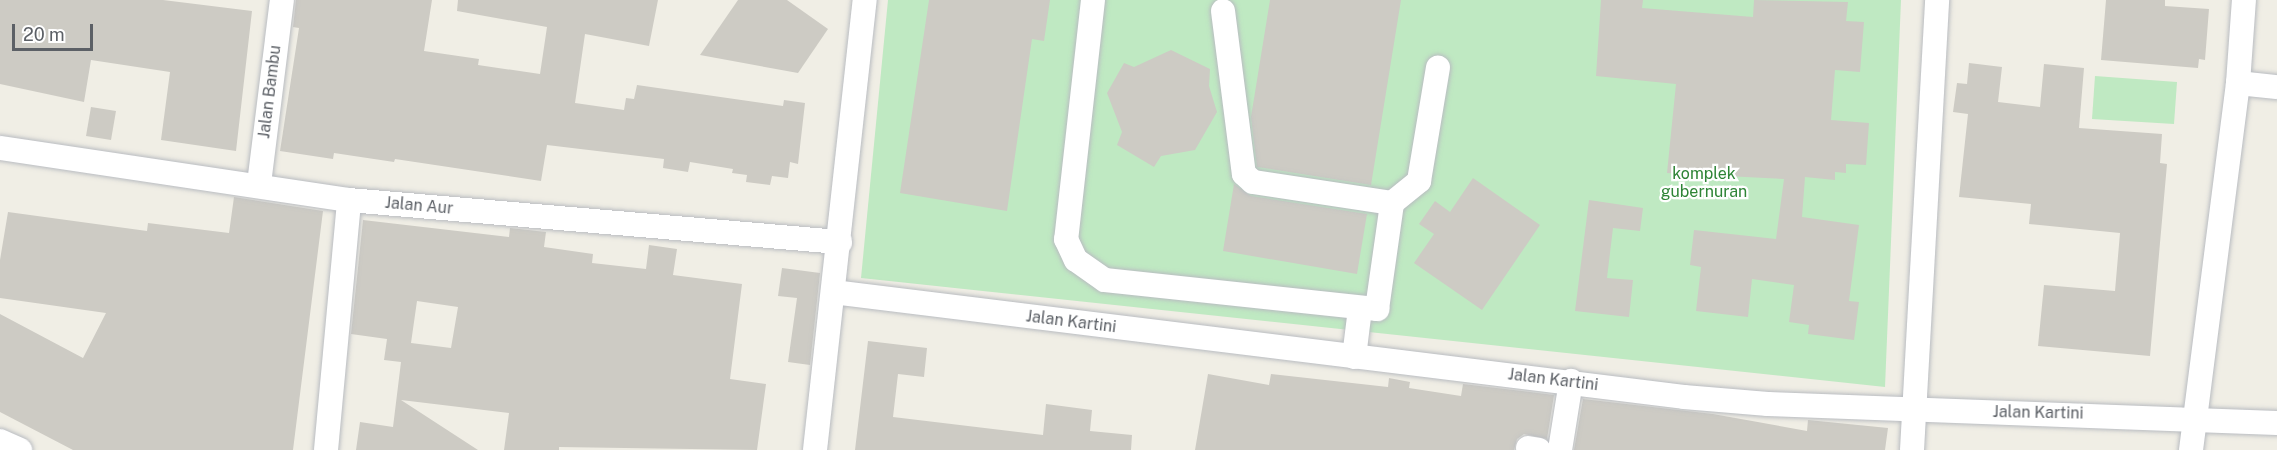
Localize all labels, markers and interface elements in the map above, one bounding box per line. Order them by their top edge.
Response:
scale bar [15,12,96,50]
text: 20 m [23,24,65,45]
street label: Jalan Bambu [255,44,285,140]
park label: komplek gubernuran [1661,164,1747,202]
street label: Jalan Aur [384,193,454,219]
street label: Jalan Kartini [1025,307,1117,337]
street label: Jalan Kartini [1507,365,1599,395]
street label: Jalan Kartini [1992,403,2084,423]

